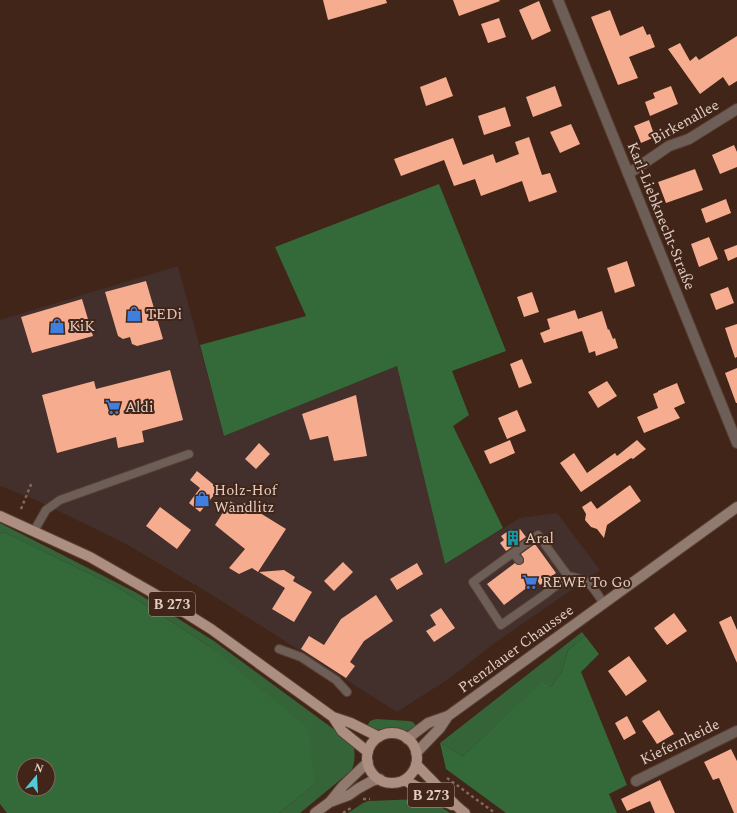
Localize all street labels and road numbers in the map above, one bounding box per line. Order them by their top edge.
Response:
street label: Birkenallee [647,94,723,150]
street label: Karl-Liebknecht-Straße [621,138,701,294]
road number: B 273 [149,592,195,616]
street label: Prenzlauer Chaussee [453,599,579,699]
street label: Kiefernheide [636,713,724,771]
road number: B 273 [408,783,454,807]

